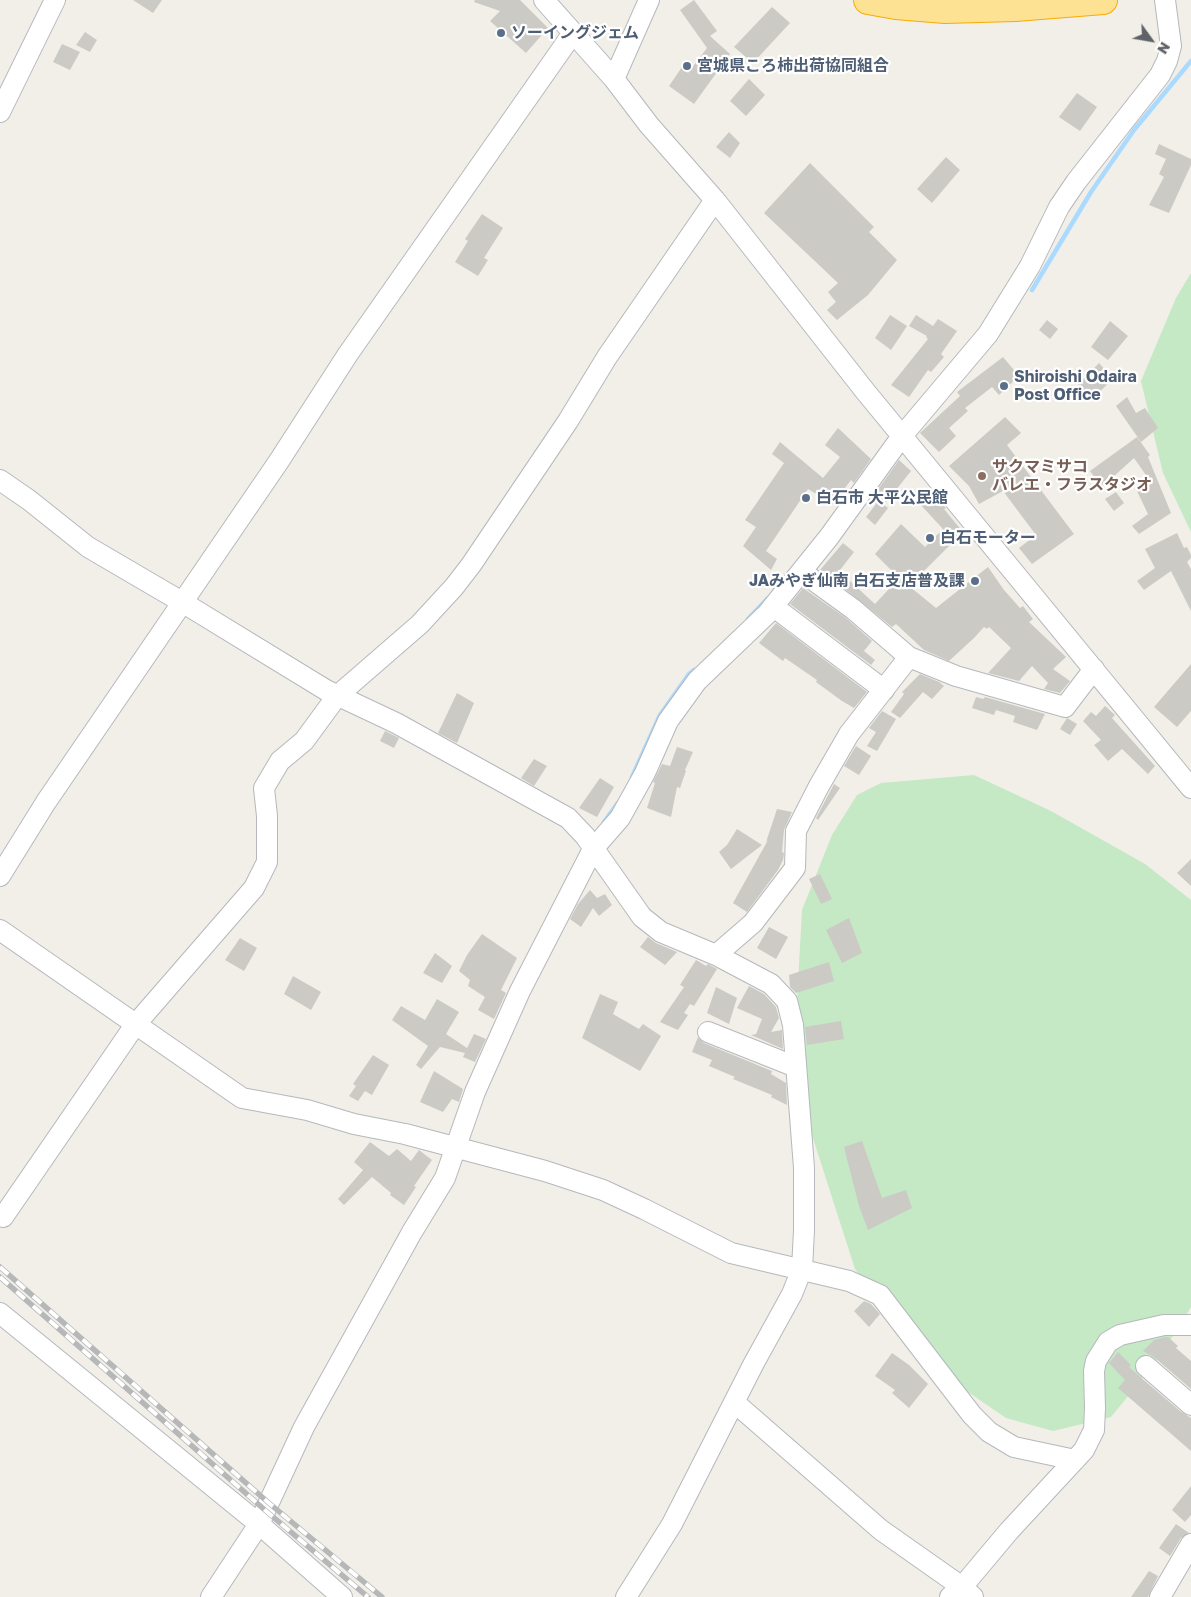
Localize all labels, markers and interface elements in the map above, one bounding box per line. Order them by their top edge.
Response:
north arrow [1126,15,1176,65]
place label: ソーイングジェム [511,23,639,43]
marker: ソーイングジェム [495,27,507,39]
text: N [1154,39,1174,57]
place label: 宮城県ころ柿出荷協同組合 [697,56,889,76]
marker: 宮城県ころ柿出荷協同組合 [681,60,693,72]
place label: Shiroishi Odaira Post Office [1014,367,1137,405]
marker: Shiroishi Odaira Post Office [998,380,1010,392]
place label: サクマミサコ バレエ・フラスタジオ [992,457,1152,495]
marker: サクマミサコ バレエ・フラスタジオ [976,470,988,482]
place label: 白石市 大平公民館 [816,488,948,508]
marker: 白石市 大平公民館 [800,492,812,504]
place label: 白石モーター [940,528,1036,548]
marker: 白石モーター [924,532,936,544]
place label: JAみやぎ仙南 白石支店普及課 [749,571,965,591]
marker: JAみやぎ仙南 白石支店普及課 [969,575,981,587]

